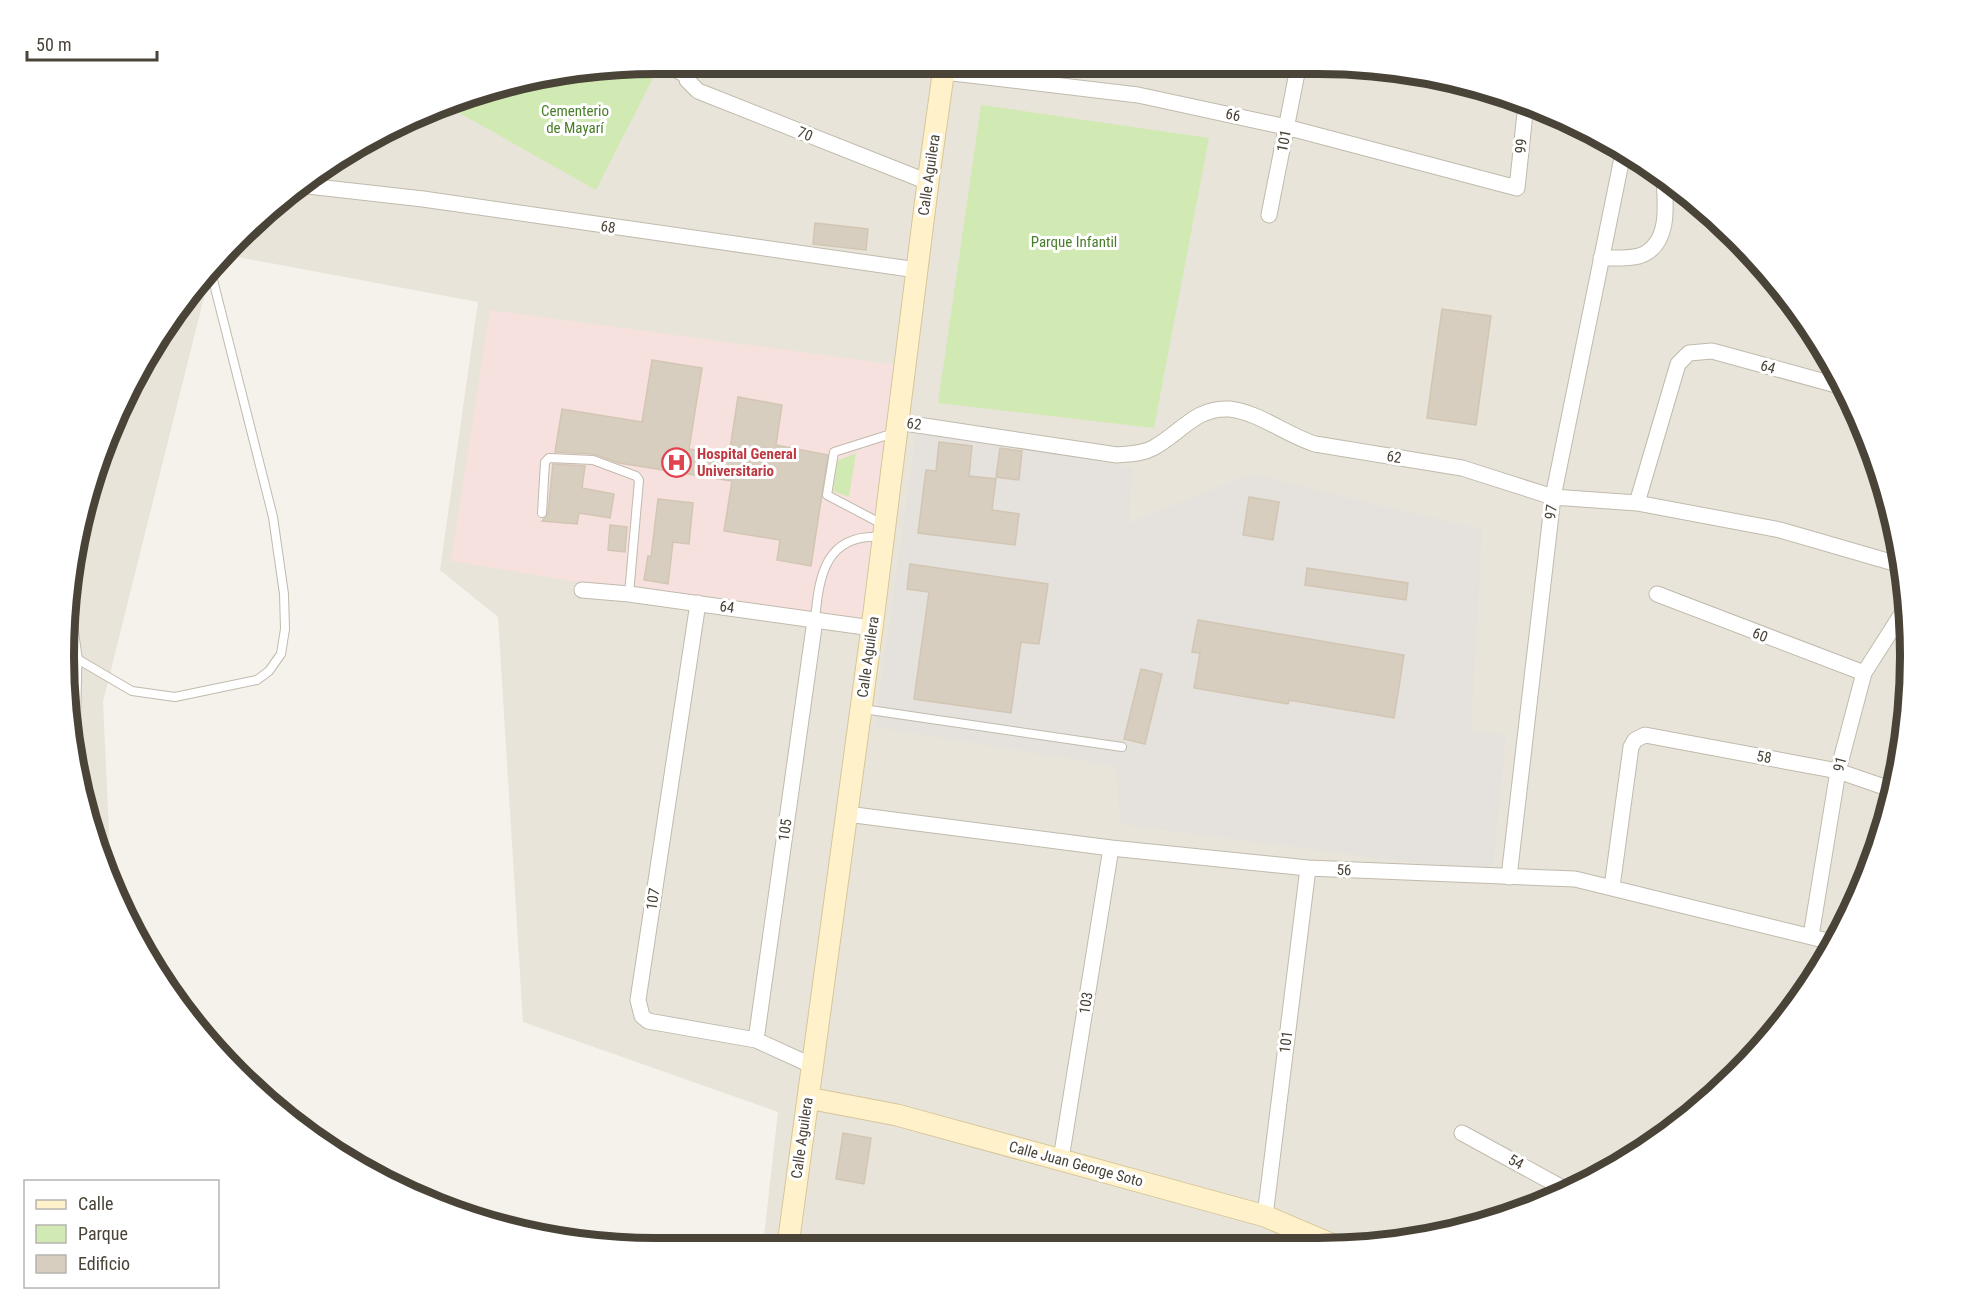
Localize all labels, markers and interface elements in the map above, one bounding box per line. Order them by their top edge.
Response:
scale bar [27,24,158,62]
text: 50 m [36,34,71,55]
park label: Cementerio de Mayarí [541,102,609,137]
street label: 66 [1224,105,1242,125]
street label: 70 [795,123,815,145]
street label: 101 [1273,128,1295,154]
street label: Calle Aguilera [914,133,944,217]
street label: 99 [1511,138,1531,154]
street label: 68 [599,217,617,237]
park label: Parque Infantil [1031,233,1117,251]
street label: 64 [1758,356,1778,378]
street label: 62 [906,414,922,434]
place label: Hospital General Universitario [697,445,797,480]
hospital icon: Hospital General Universitario [660,447,692,479]
street label: 62 [1385,447,1403,467]
street label: 97 [1541,504,1561,520]
street label: 64 [718,597,736,617]
street label: Calle Aguilera [853,615,883,699]
street label: 60 [1750,624,1770,646]
street label: 58 [1755,747,1773,767]
street label: 91 [1829,755,1851,773]
street label: 105 [775,818,795,842]
street label: 56 [1336,861,1352,879]
street label: 107 [642,887,664,911]
street label: 103 [1075,991,1097,1015]
street label: 101 [1276,1030,1296,1054]
street label: Calle Aguilera [787,1096,817,1180]
street label: Calle Juan George Soto [1007,1137,1145,1191]
street label: 54 [1505,1151,1527,1173]
legend [24,1180,219,1288]
text: Calle [78,1193,114,1214]
text: Parque [78,1223,128,1244]
text: Edificio [78,1253,130,1274]

